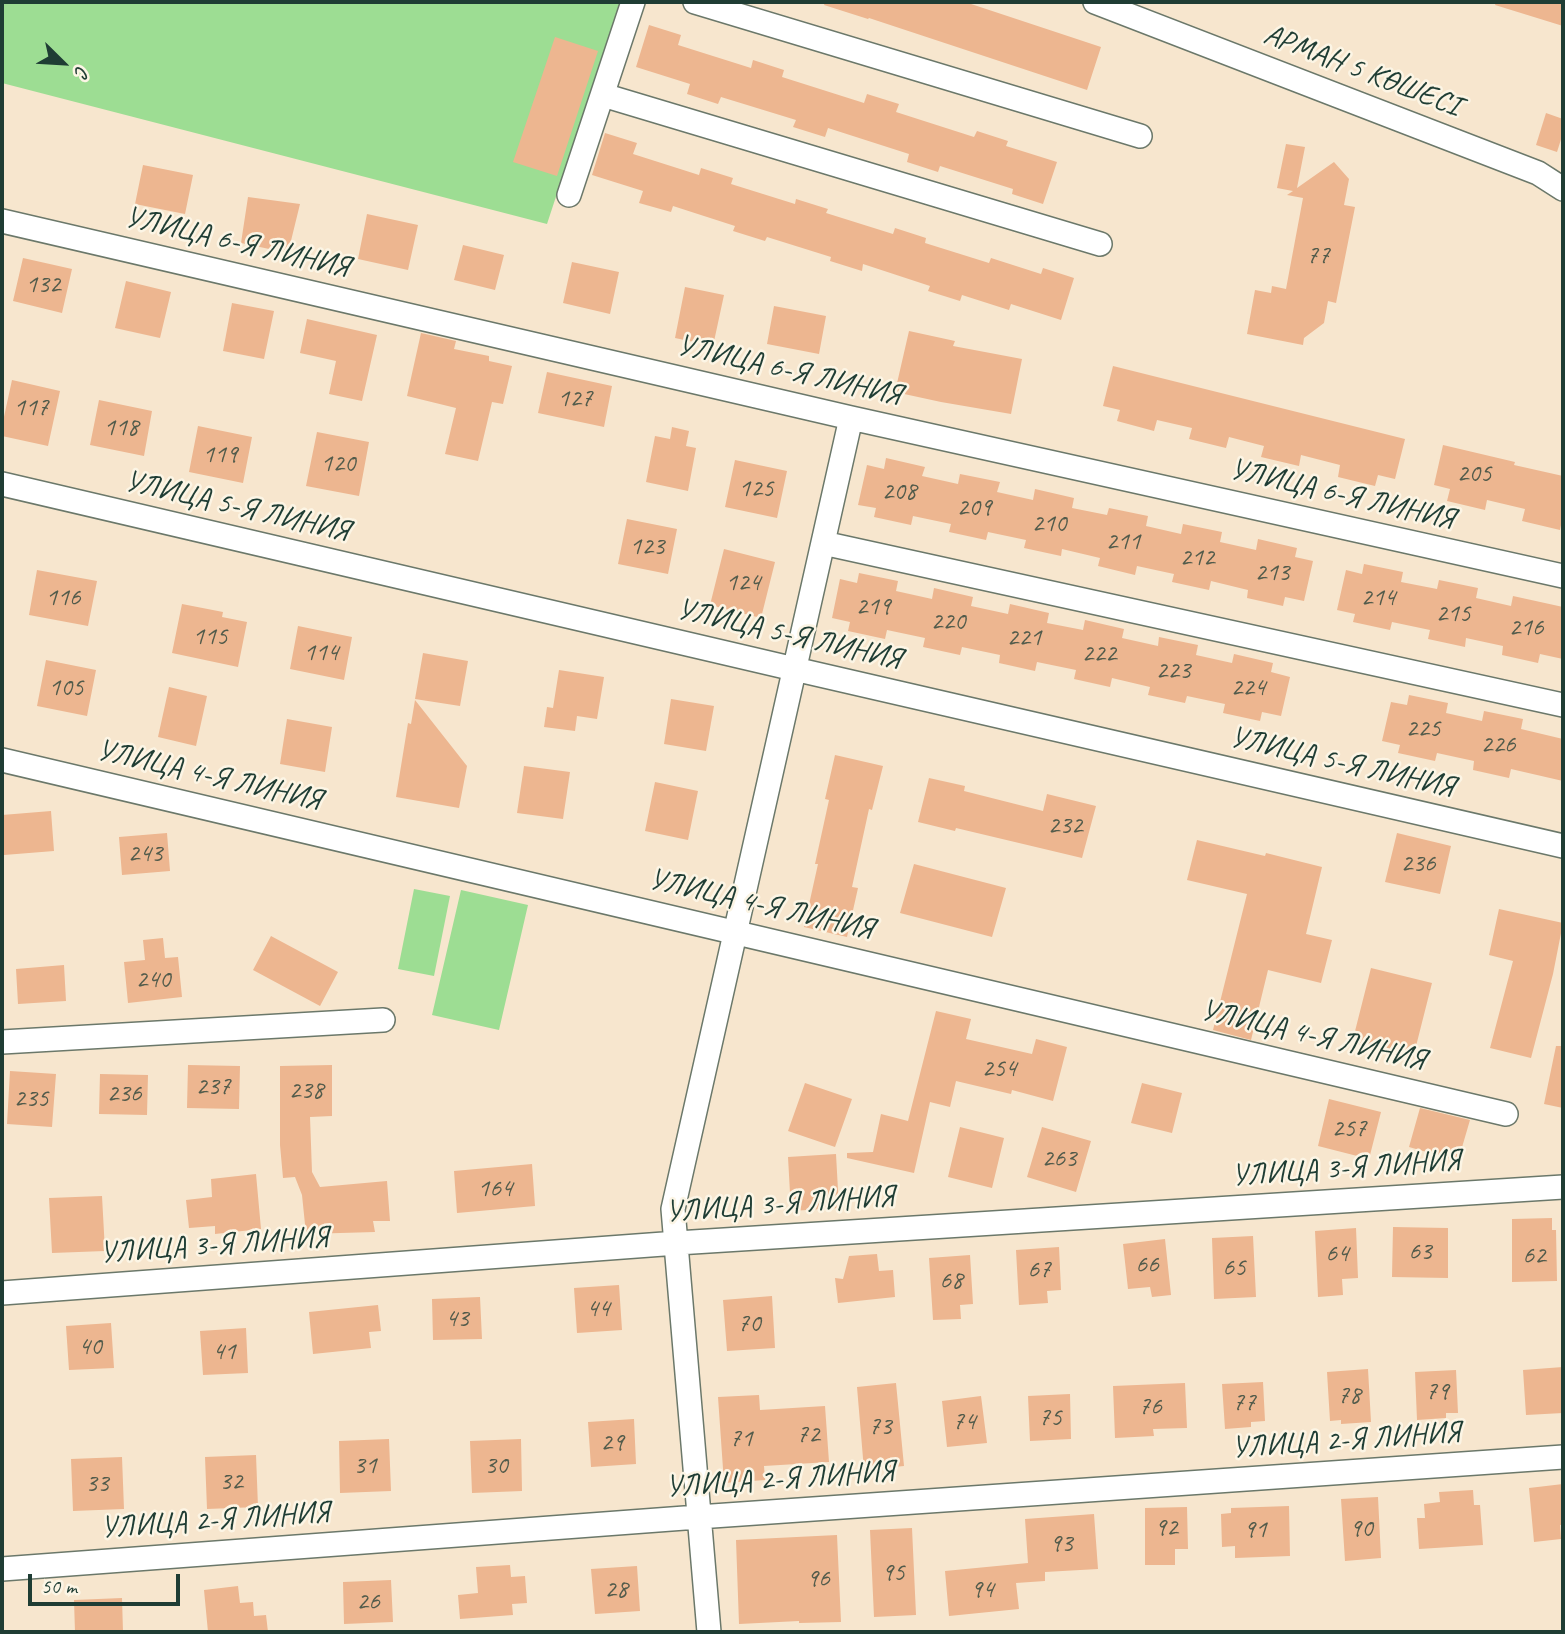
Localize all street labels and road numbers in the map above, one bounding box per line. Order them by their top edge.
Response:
street label: АРМАН 5 КӨШЕСІ [1259,17,1465,125]
street label: УЛИЦА 6-Я ЛИНИЯ [121,200,353,286]
street label: УЛИЦА 6-Я ЛИНИЯ [673,328,905,414]
street label: УЛИЦА 6-Я ЛИНИЯ [1226,452,1458,538]
street label: УЛИЦА 5-Я ЛИНИЯ [121,464,353,550]
street label: УЛИЦА 5-Я ЛИНИЯ [673,592,905,678]
street label: УЛИЦА 5-Я ЛИНИЯ [1226,720,1458,806]
street label: УЛИЦА 4-Я ЛИНИЯ [93,733,325,819]
street label: УЛИЦА 4-Я ЛИНИЯ [645,862,877,948]
street label: УЛИЦА 4-Я ЛИНИЯ [1197,993,1429,1079]
street label: УЛИЦА 3-Я ЛИНИЯ [1230,1143,1462,1195]
street label: УЛИЦА 3-Я ЛИНИЯ [664,1179,896,1231]
street label: УЛИЦА 3-Я ЛИНИЯ [98,1220,330,1272]
street label: УЛИЦА 2-Я ЛИНИЯ [1230,1415,1462,1467]
street label: УЛИЦА 2-Я ЛИНИЯ [664,1454,896,1506]
street label: УЛИЦА 2-Я ЛИНИЯ [99,1495,331,1547]

